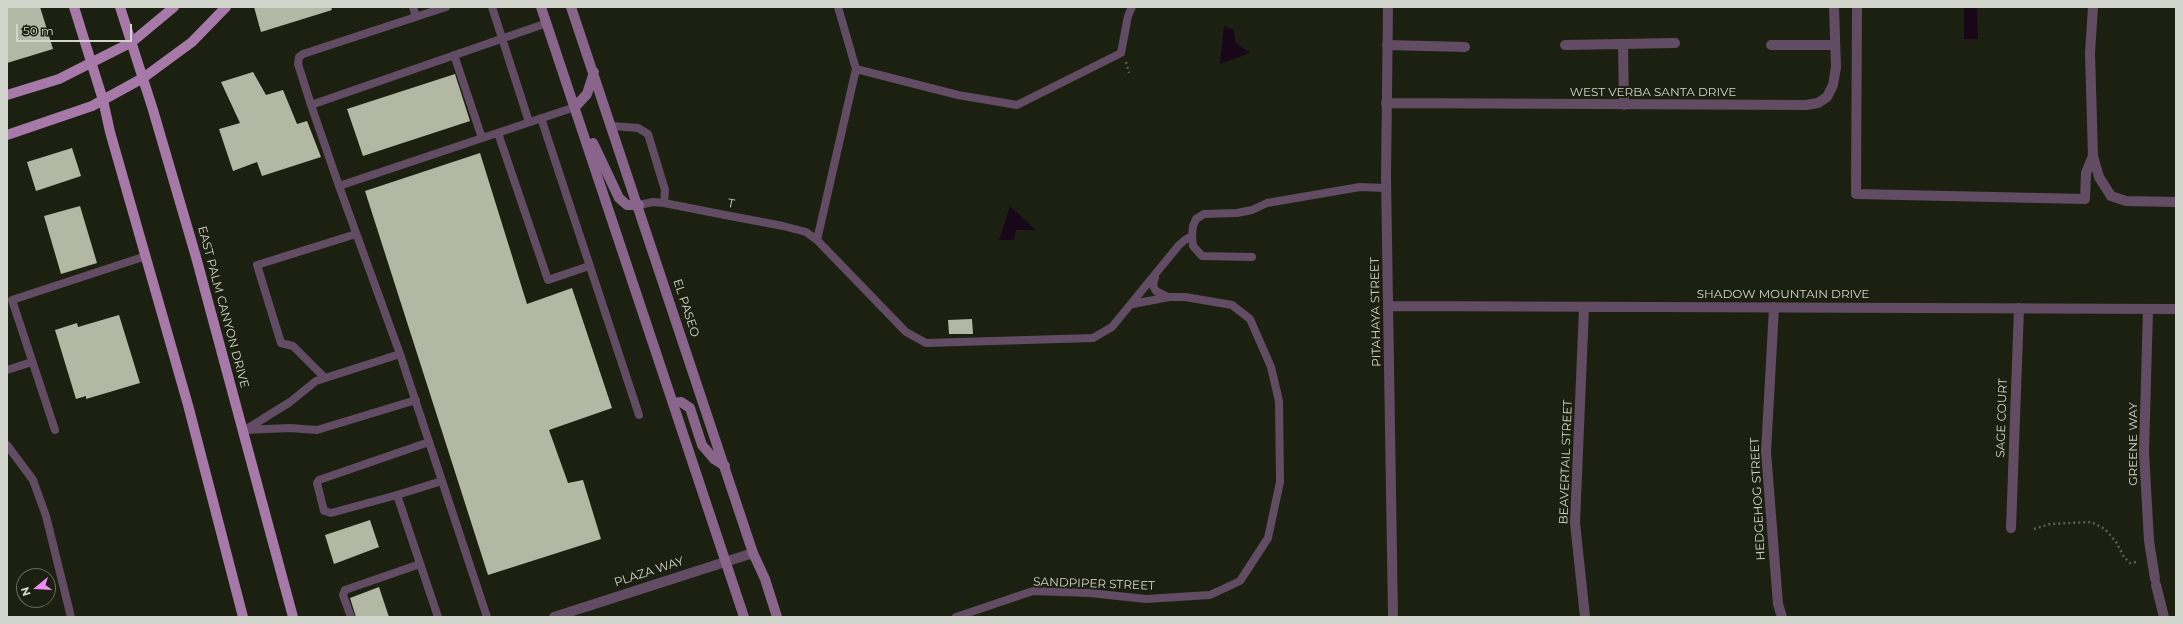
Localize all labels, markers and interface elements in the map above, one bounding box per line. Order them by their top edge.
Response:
scale bar [18,16,134,42]
text: 50 m [23,23,54,38]
street label: WEST VERBA SANTA DRIVE [1570,85,1736,99]
street label: T [726,196,736,212]
street label: EAST PALM CANYON DRIVE [194,224,252,390]
street label: PITAHAYA STREET [1368,257,1384,367]
street label: EL PASEO [670,277,702,339]
street label: SHADOW MOUNTAIN DRIVE [1697,287,1869,301]
street label: SAGE COURT [1993,378,2011,458]
street label: BEAVERTAIL STREET [1557,399,1575,525]
street label: GREENE WAY [2126,402,2140,486]
street label: HEDGEHOG STREET [1748,437,1768,561]
street label: PLAZA WAY [612,554,686,590]
north arrow [16,568,56,608]
street label: SANDPIPER STREET [1033,575,1155,593]
text: N [18,585,34,598]

